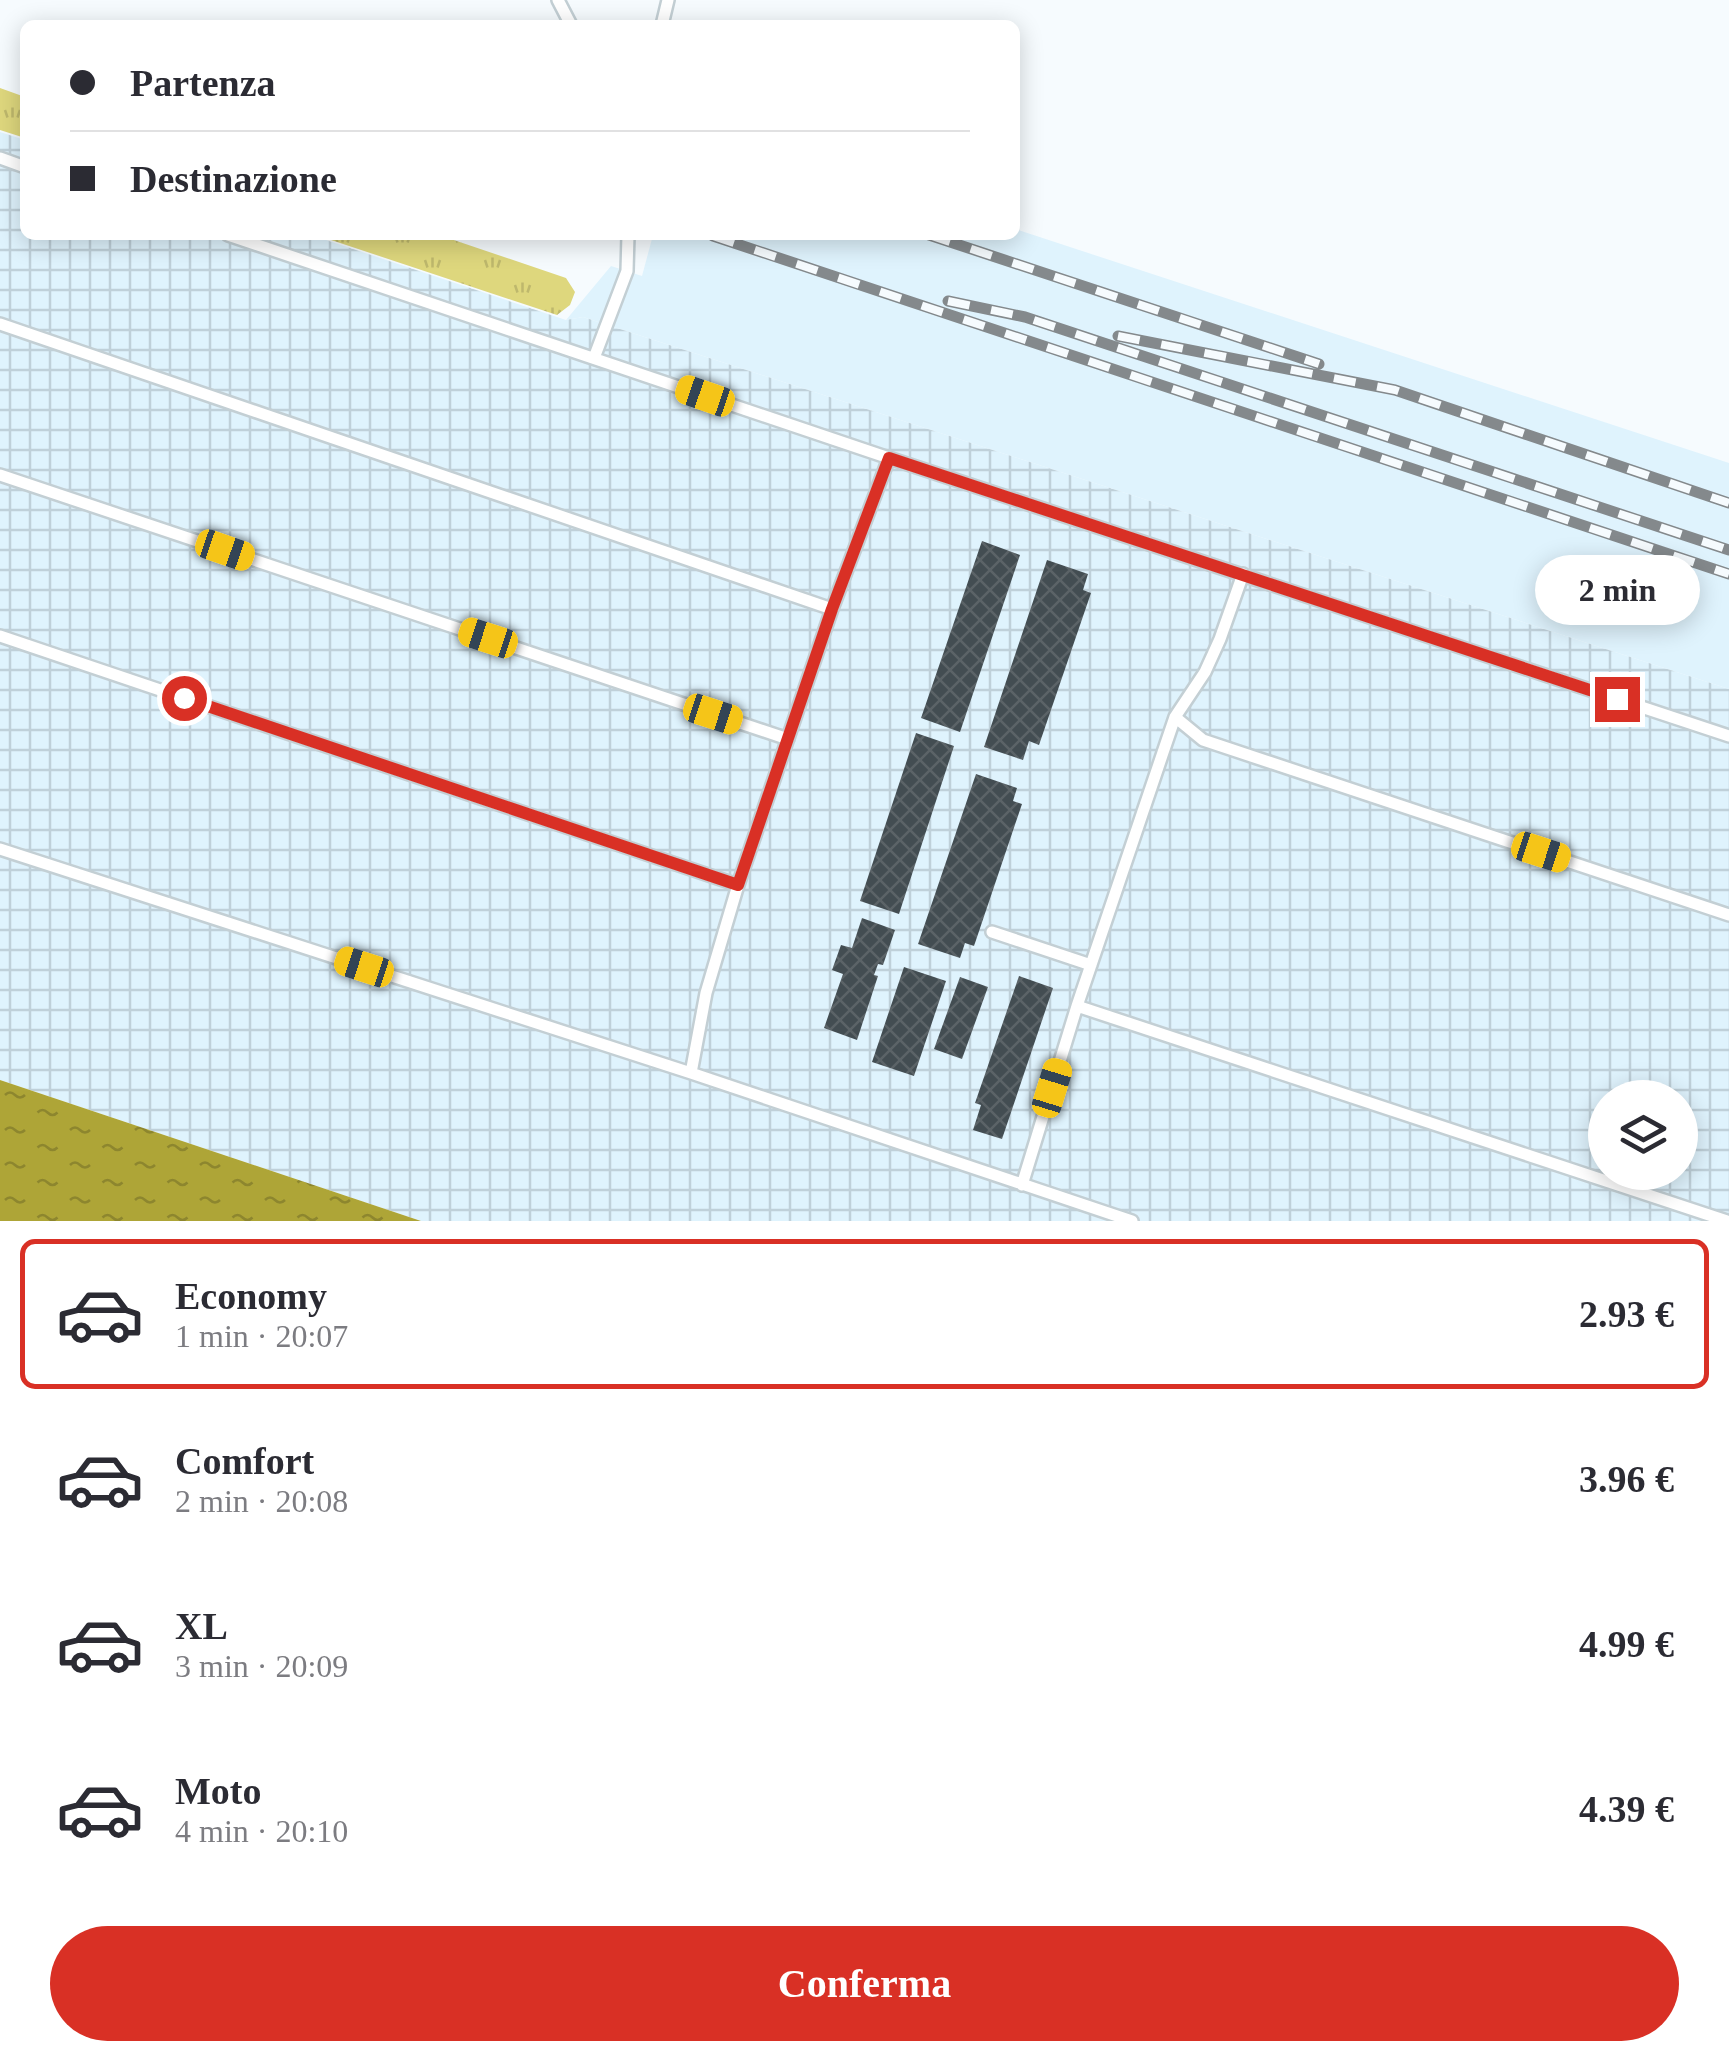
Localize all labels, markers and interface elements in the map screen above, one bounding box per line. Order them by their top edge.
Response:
text: Partenza [130,62,276,104]
text: Destinazione [130,158,337,200]
car [672,372,738,420]
car [192,526,258,574]
callout: 2 min [1534,554,1700,624]
text: 2 min [1579,572,1656,608]
car [455,614,521,662]
route start [162,676,207,721]
route end [1595,677,1640,722]
car [680,690,746,738]
car [1508,828,1574,876]
car [331,943,397,991]
car [1029,1055,1075,1121]
map controls [1588,1080,1698,1190]
button: layers [1588,1080,1698,1190]
icon: car [55,1269,145,1359]
text: Economy [175,1275,327,1317]
text: 2.93 € [1579,1293,1674,1335]
text: 1 min · 20:07 [175,1318,348,1354]
icon: car [55,1434,145,1524]
text: Comfort [175,1440,314,1482]
text: 3.96 € [1579,1458,1674,1500]
text: 2 min · 20:08 [175,1483,348,1519]
icon: car [55,1599,145,1689]
text: XL [175,1605,228,1647]
text: 4.99 € [1579,1623,1674,1665]
text: 3 min · 20:09 [175,1648,348,1684]
icon: car [55,1764,145,1854]
text: Moto [175,1770,262,1812]
text: 4.39 € [1579,1788,1674,1830]
text: 4 min · 20:10 [175,1813,348,1849]
button: Conferma [50,1926,1679,2041]

